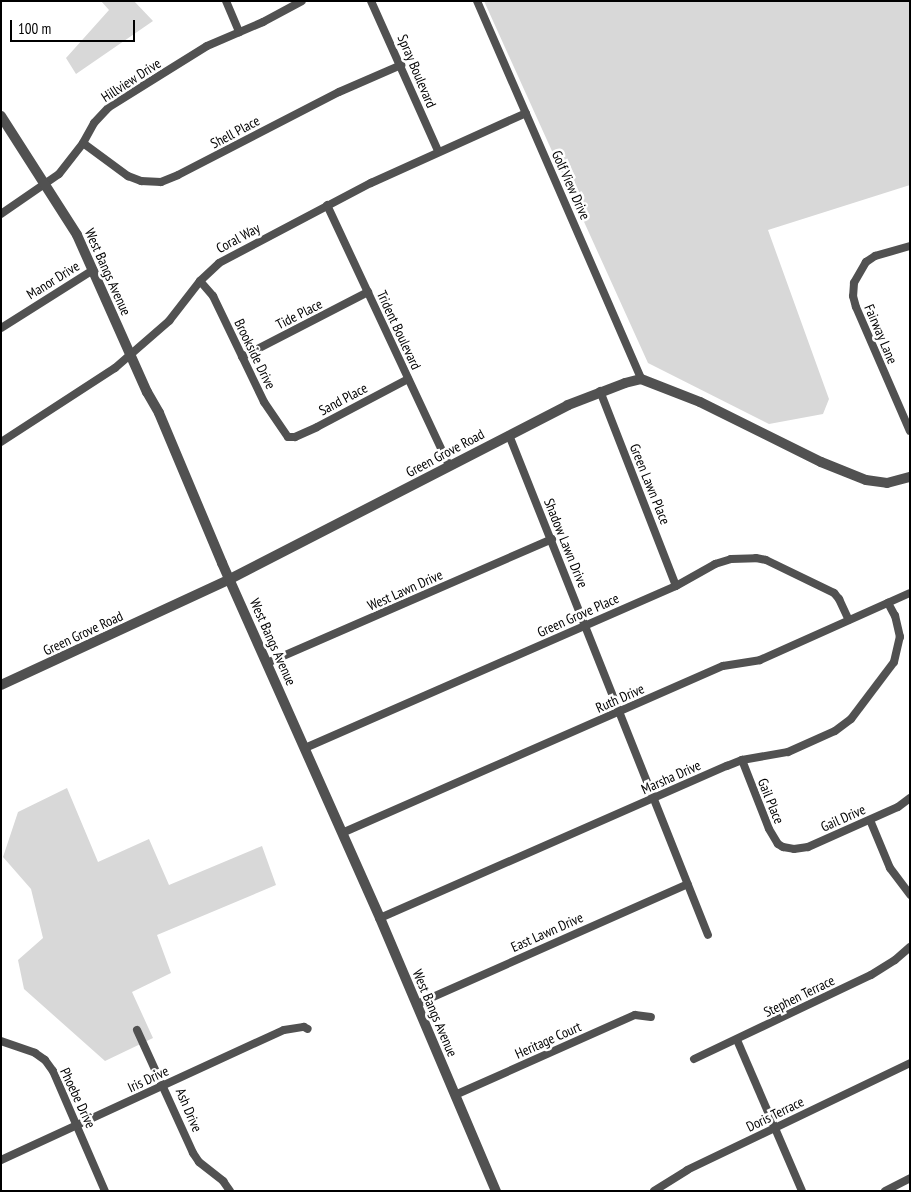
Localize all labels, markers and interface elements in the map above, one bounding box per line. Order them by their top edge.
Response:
scale bar [12,10,138,42]
text: 100 m [18,19,51,38]
street label: Spray Boulevard [394,32,440,110]
street label: Hillview Drive [98,54,164,106]
street label: Shell Place [208,112,262,152]
street label: Golf View Drive [548,147,594,223]
street label: Coral Way [213,219,263,257]
street label: West Bangs Avenue [81,226,135,318]
street label: Manor Drive [24,257,82,303]
street label: Trident Boulevard [373,288,425,372]
street label: Tide Place [273,295,325,333]
street label: Fairway Lane [861,301,901,367]
street label: Brookside Drive [231,316,279,392]
street label: Sand Place [316,379,370,419]
street label: Green Grove Road [403,425,487,481]
street label: Green Lawn Place [626,441,674,527]
street label: Shadow Lawn Drive [540,496,592,590]
street label: West Lawn Drive [365,566,445,614]
street label: Green Grove Place [534,589,622,641]
street label: West Bangs Avenue [246,596,300,688]
street label: Green Grove Road [40,607,126,659]
street label: Ruth Drive [593,680,647,716]
street label: Marsha Drive [639,756,703,798]
street label: Gail Place [754,776,788,826]
street label: Gail Drive [818,801,868,835]
street label: East Lawn Drive [508,909,586,955]
street label: West Bangs Avenue [409,967,461,1059]
street label: Stephen Terrace [761,972,837,1020]
street label: Heritage Court [512,1018,584,1062]
street label: Iris Drive [125,1062,171,1096]
street label: Phoebe Drive [57,1065,99,1131]
street label: Ash Drive [172,1086,206,1134]
street label: Doris Terrace [743,1093,807,1135]

